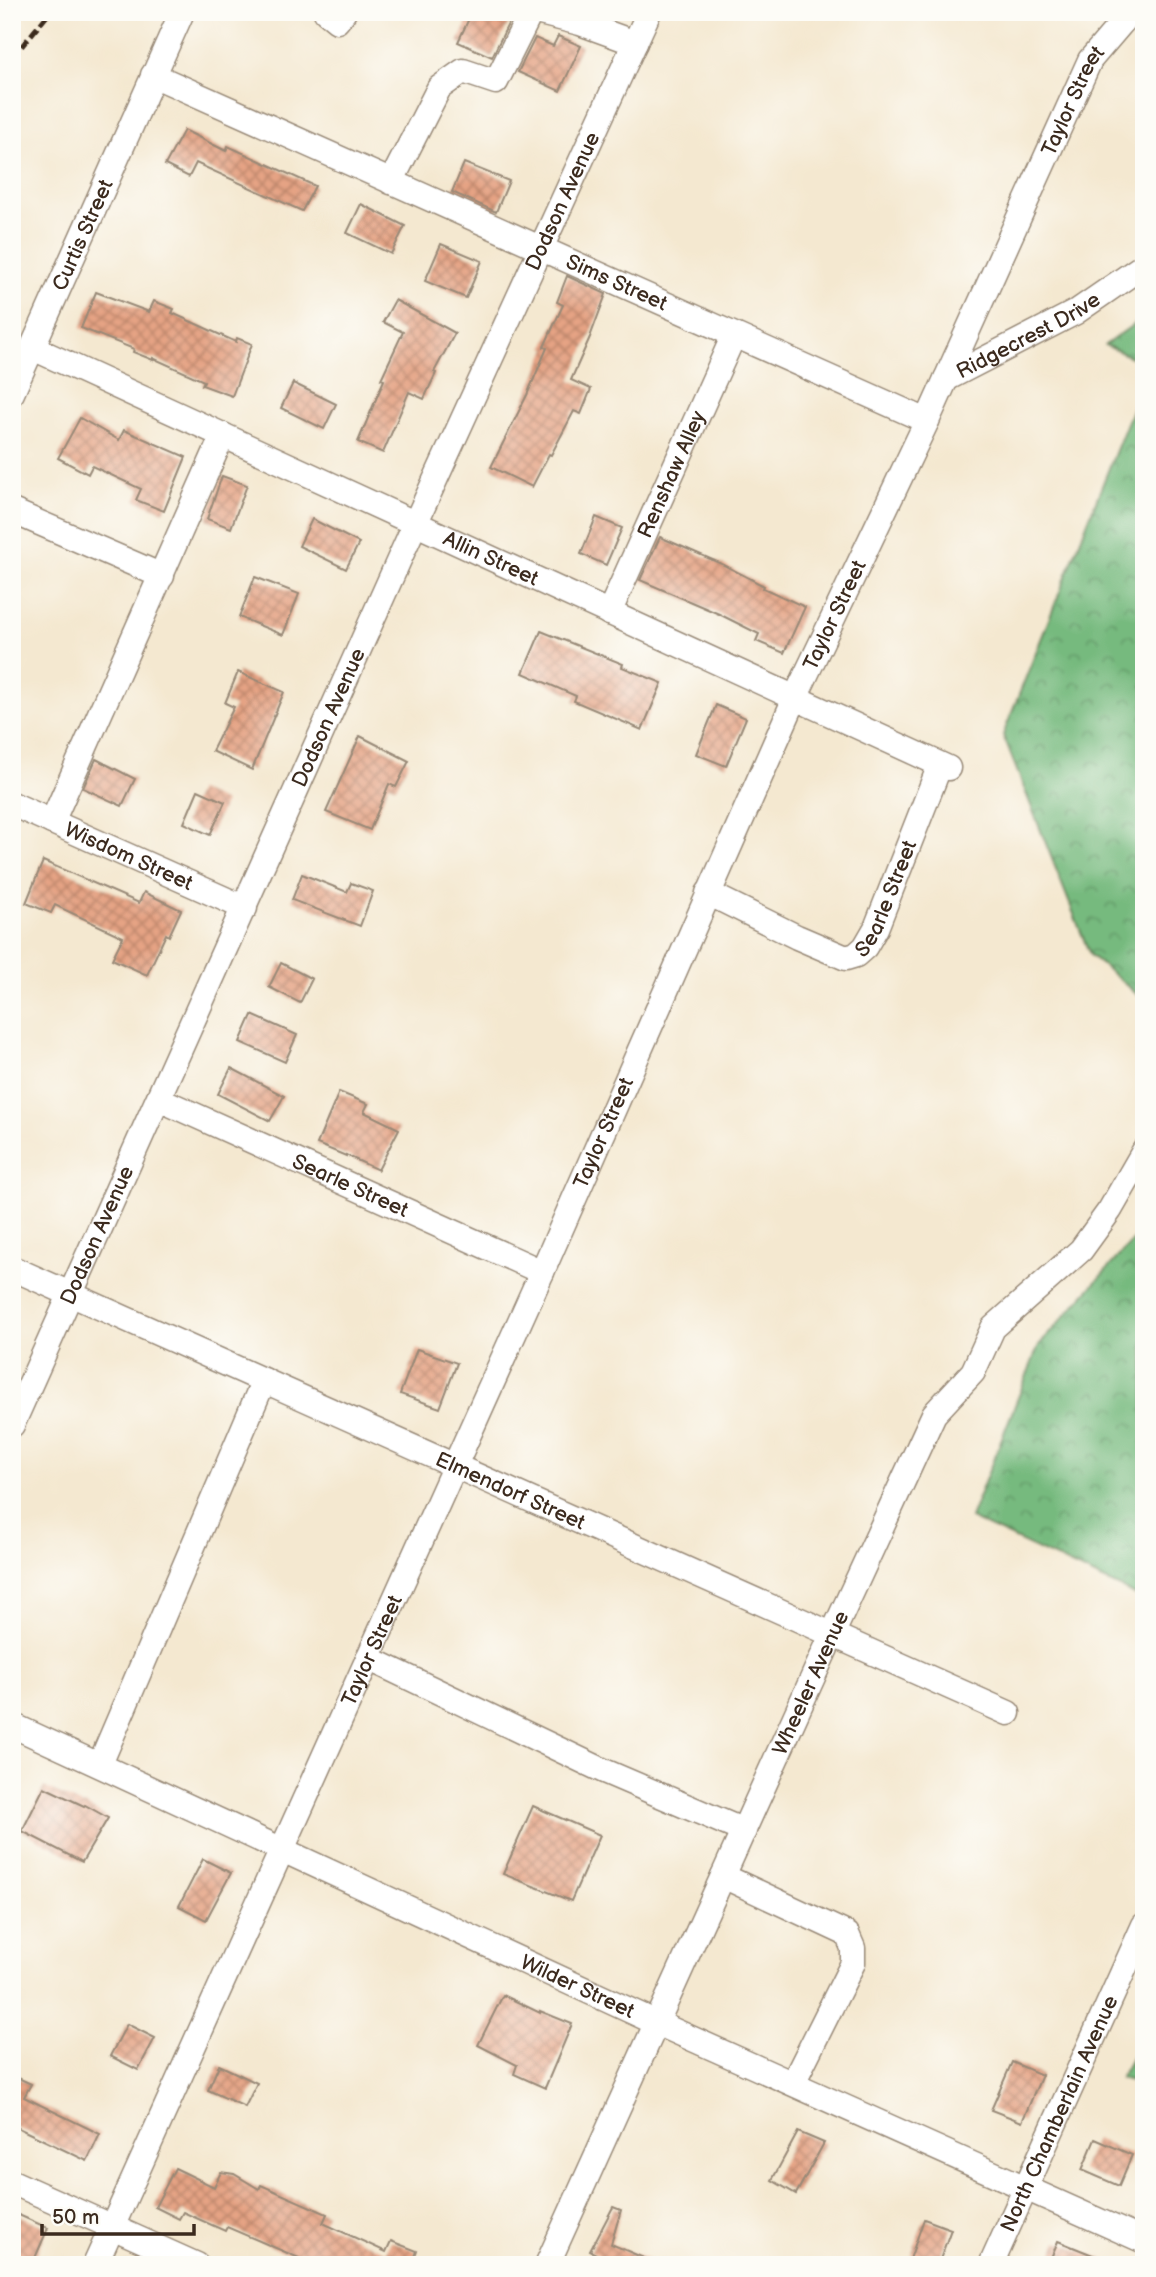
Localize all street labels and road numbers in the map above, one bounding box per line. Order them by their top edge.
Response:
street label: Taylor Street [1036,40,1110,160]
street label: Dodson Avenue [520,128,605,274]
street label: Curtis Street [47,175,118,295]
street label: Sims Street [562,249,672,316]
street label: Ridgecrest Drive [952,287,1105,384]
street label: Renshaw Alley [632,406,711,542]
street label: Allin Street [440,526,543,591]
street label: Taylor Street [798,556,872,674]
street label: Dodson Avenue [287,644,370,791]
street label: Wisdom Street [61,817,197,896]
street label: Searle Street [850,836,922,963]
street label: Taylor Street [568,1073,639,1192]
street label: Searle Street [288,1148,413,1223]
street label: Dodson Avenue [55,1162,139,1308]
street label: Elmendorf Street [432,1446,590,1535]
street label: Taylor Street [336,1591,408,1710]
street label: Wheeler Avenue [767,1607,854,1759]
street label: Wilder Street [517,1949,639,2024]
street label: North Chamberlain Avenue [995,1991,1123,2236]

